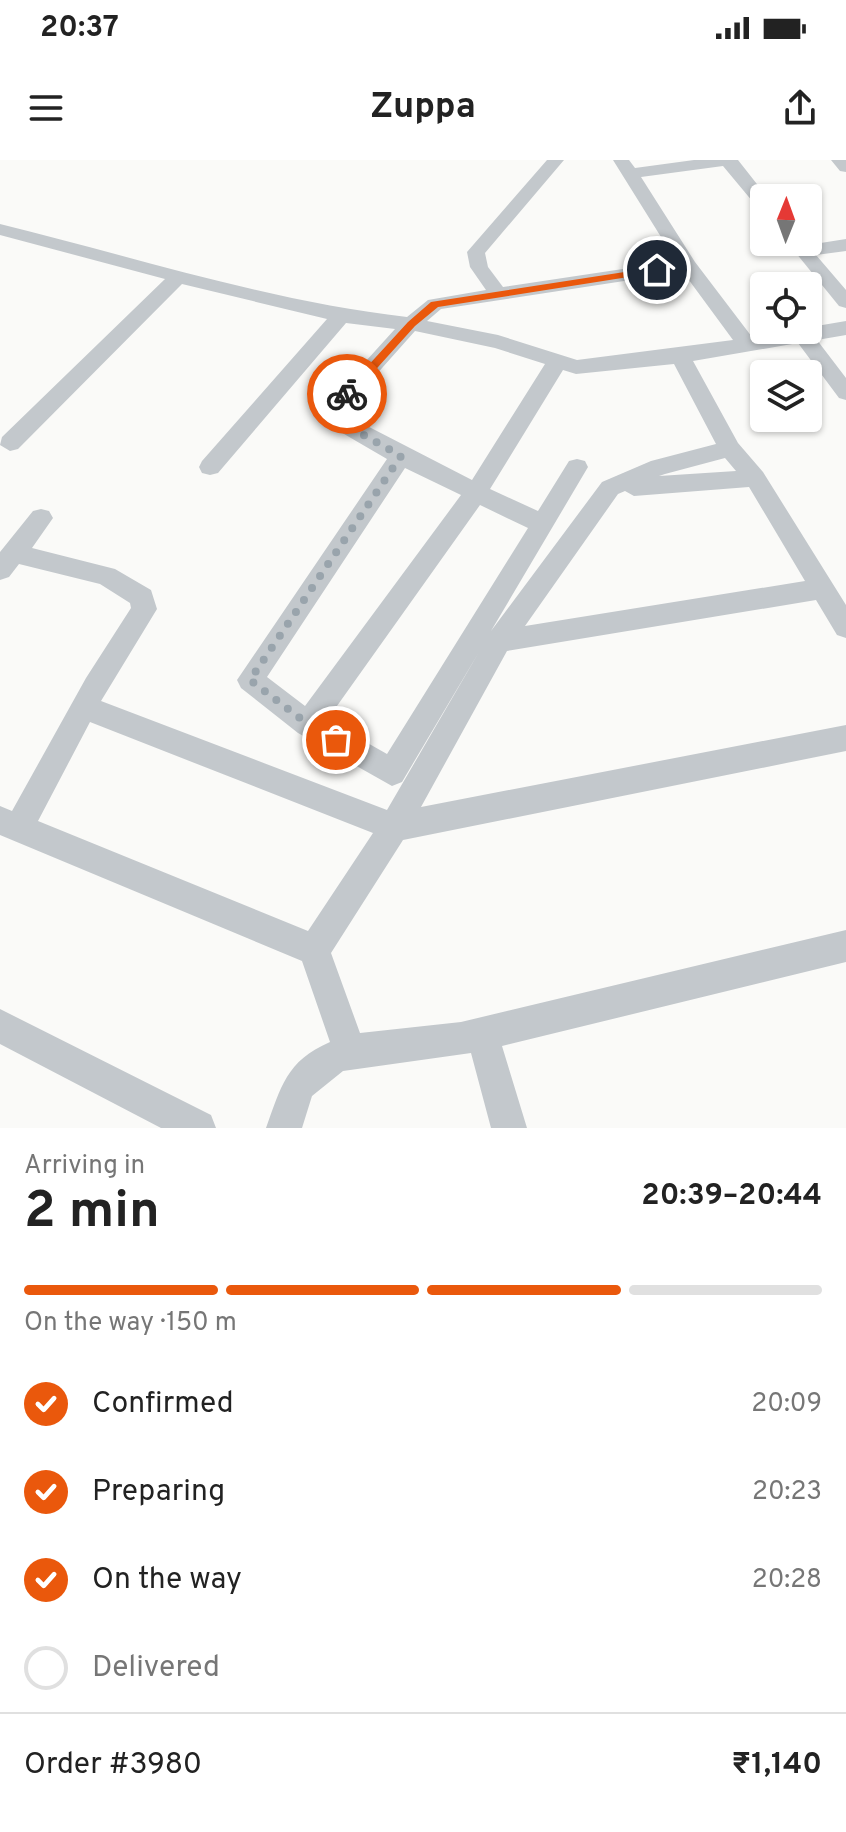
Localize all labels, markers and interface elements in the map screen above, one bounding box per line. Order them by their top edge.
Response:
text: 20:37 [40,10,119,47]
text: Zuppa [370,85,476,131]
icon: menu [24,86,68,130]
icon: share [778,86,822,130]
north arrow [750,184,822,256]
map controls [750,184,822,432]
pin [623,236,691,304]
icon: home [635,248,679,292]
button: locate [750,272,822,344]
courier [307,354,387,434]
button: layers [750,360,822,432]
icon: bike [325,372,369,416]
pin [302,706,370,774]
icon: bag [314,718,358,762]
text: Arriving in [24,1150,145,1183]
text: 20:39–20:44 [641,1178,822,1215]
text: 2 min [24,1180,160,1246]
text: On the way · 150 m [24,1307,237,1340]
icon: check [24,1382,68,1426]
text: Confirmed [92,1386,234,1423]
text: 20:09 [751,1388,822,1421]
icon: check [24,1470,68,1514]
text: Preparing [92,1474,225,1511]
text: 20:23 [752,1476,822,1509]
icon: check [24,1558,68,1602]
text: On the way [92,1562,242,1599]
text: 20:28 [752,1564,822,1597]
text: Delivered [92,1650,220,1687]
text: Order #3980 [24,1747,202,1784]
text: ₹1,140 [731,1747,822,1784]

